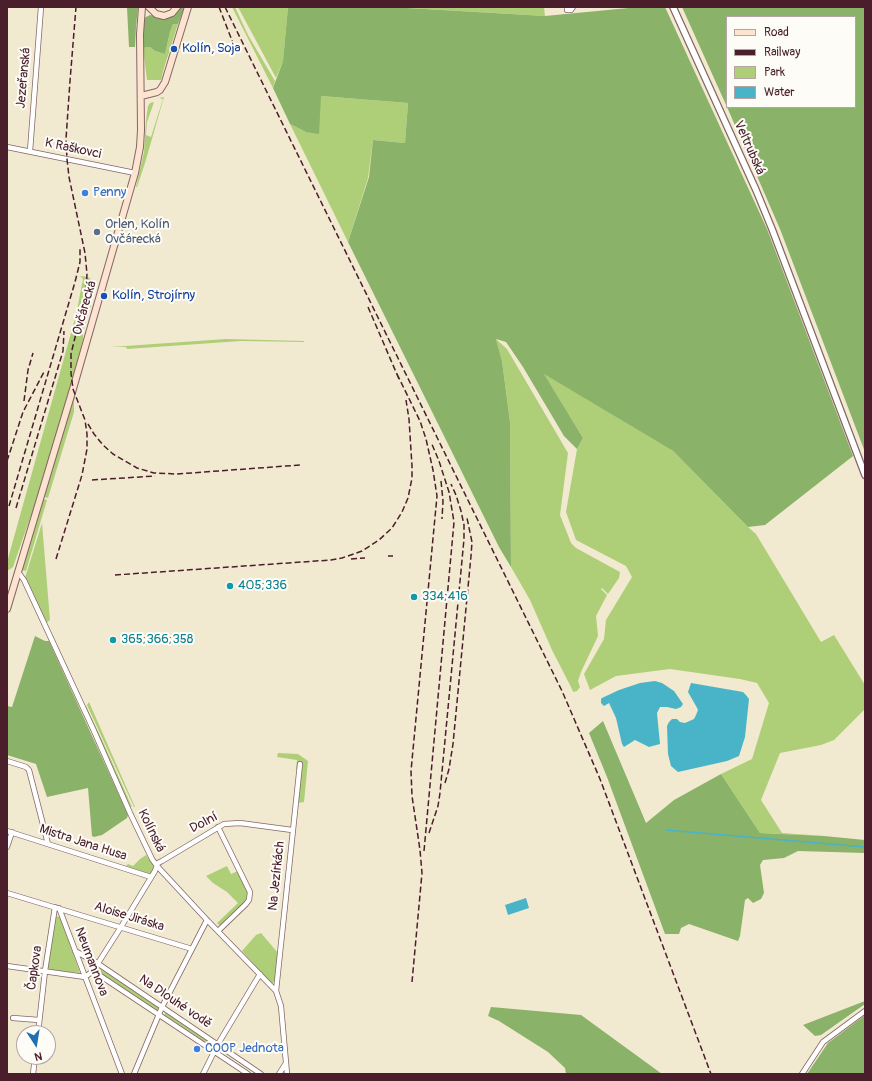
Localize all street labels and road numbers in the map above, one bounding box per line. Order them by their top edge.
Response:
street label: Jezeřanská [14,47,34,109]
street label: Veltrubská [730,119,768,177]
street label: K Raškovci [43,135,103,163]
street label: Ovčárecká [70,279,100,337]
street label: Kolínská [134,807,168,855]
street label: Dolní [187,809,221,837]
street label: Mistra Jana Husa [37,822,129,864]
street label: Na Jezírkách [266,841,288,911]
street label: Aloise Jiráska [92,899,166,935]
street label: Neumannova [71,925,111,999]
street label: Čapkova [24,945,46,991]
street label: Na Dlouhé vodě [136,972,214,1032]

